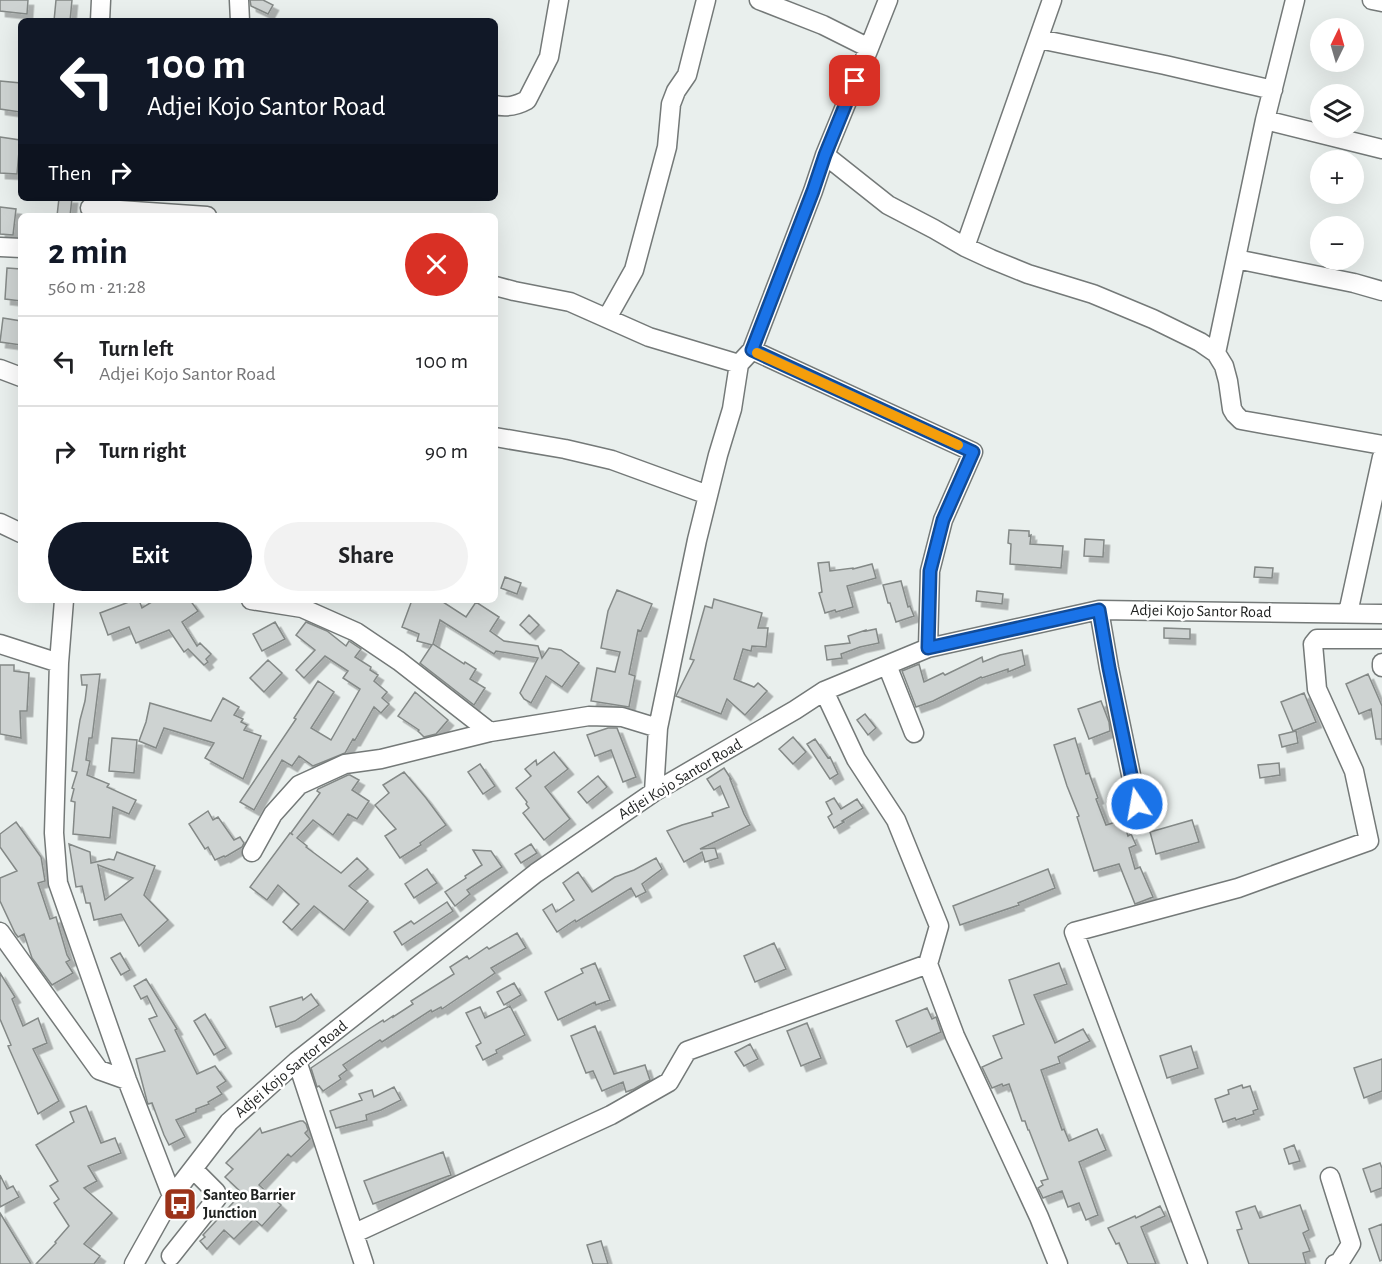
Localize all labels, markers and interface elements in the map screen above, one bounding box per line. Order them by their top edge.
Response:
north arrow [1310,18,1364,72]
map controls [1310,18,1364,270]
icon: left [48,42,126,120]
text: 100 m [147,44,246,86]
pin [829,55,880,106]
icon: arrive [838,64,871,97]
button: layers [1310,84,1364,138]
text: Adjei Kojo Santor Road [147,93,385,120]
button: + [1310,150,1364,204]
icon: right [104,156,137,189]
text: Then [48,162,92,184]
button: − [1310,216,1364,270]
button: close [405,233,468,296]
text: 2 min [48,234,128,270]
text: 560 m · 21:28 [48,277,146,297]
text: Turn left [99,338,173,360]
icon: left [48,345,81,378]
text: 100 m [416,350,468,372]
text: Adjei Kojo Santor Road [99,364,276,384]
icon: right [48,435,81,468]
text: Turn right [99,440,186,462]
text: 90 m [425,440,468,462]
button: Exit [48,522,252,591]
button: Share [264,522,468,591]
street label: Adjei Kojo Santor Road [1130,602,1272,621]
street label: Adjei Kojo Santor Road [615,736,745,823]
position arrow [1105,772,1169,836]
street label: Adjei Kojo Santor Road [232,1017,351,1121]
bus stop icon: Santeo Barrier Junction [162,1186,198,1222]
place label: Santeo Barrier Junction [203,1187,296,1221]

